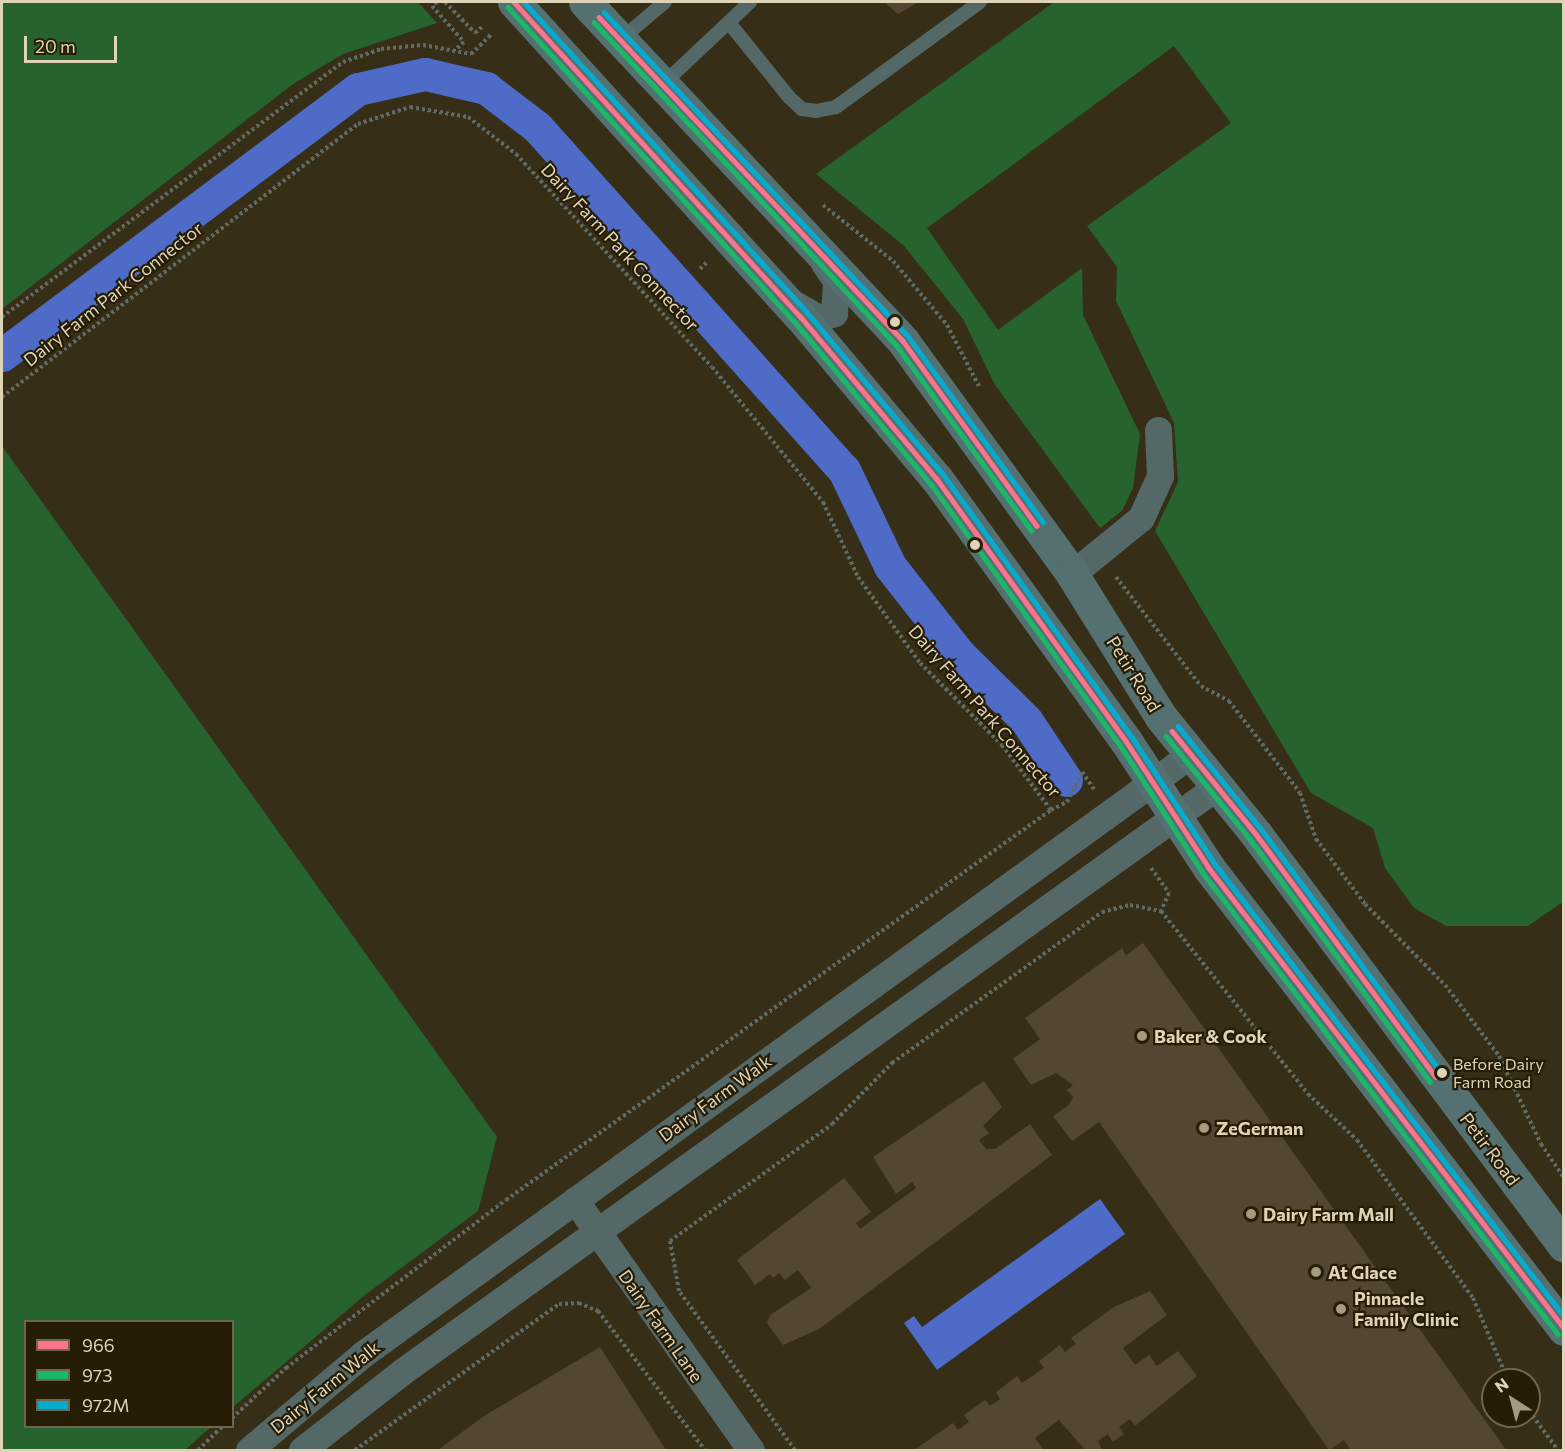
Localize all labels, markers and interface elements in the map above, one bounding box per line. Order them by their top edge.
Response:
scale bar [27,24,120,62]
text: 20 m [35,35,76,57]
street label: Dairy Farm Park Connector [537,159,703,335]
street label: Dairy Farm Park Connector [19,217,207,371]
unlabelled marker [889,316,901,328]
unlabelled marker [969,539,981,551]
street label: Dairy Farm Park Connector [904,620,1066,802]
street label: Petir Road [1102,632,1166,716]
place label: Baker & Cook [1154,1025,1267,1047]
marker: Baker & Cook [1135,1029,1149,1043]
street label: Dairy Farm Walk [654,1050,776,1146]
place label: Before Dairy Farm Road [1453,1054,1544,1092]
marker: Before Dairy Farm Road [1436,1067,1448,1079]
street label: Petir Road [1456,1109,1524,1189]
place label: ZeGerman [1216,1117,1303,1139]
marker: ZeGerman [1197,1121,1211,1135]
place label: Dairy Farm Mall [1263,1203,1394,1225]
marker: Dairy Farm Mall [1244,1207,1258,1221]
place label: At Glace [1328,1261,1397,1283]
marker: At Glace [1309,1265,1323,1279]
street label: Dairy Farm Lane [614,1266,708,1386]
place label: Pinnacle Family Clinic [1354,1288,1459,1330]
marker: Pinnacle Family Clinic [1332,1300,1350,1318]
legend [24,1320,234,1428]
text: 966 [82,1334,115,1356]
street label: Dairy Farm Walk [266,1336,384,1438]
text: 973 [82,1364,113,1386]
north arrow [1481,1368,1541,1428]
text: N [1491,1373,1512,1396]
text: 972M [82,1394,130,1416]

